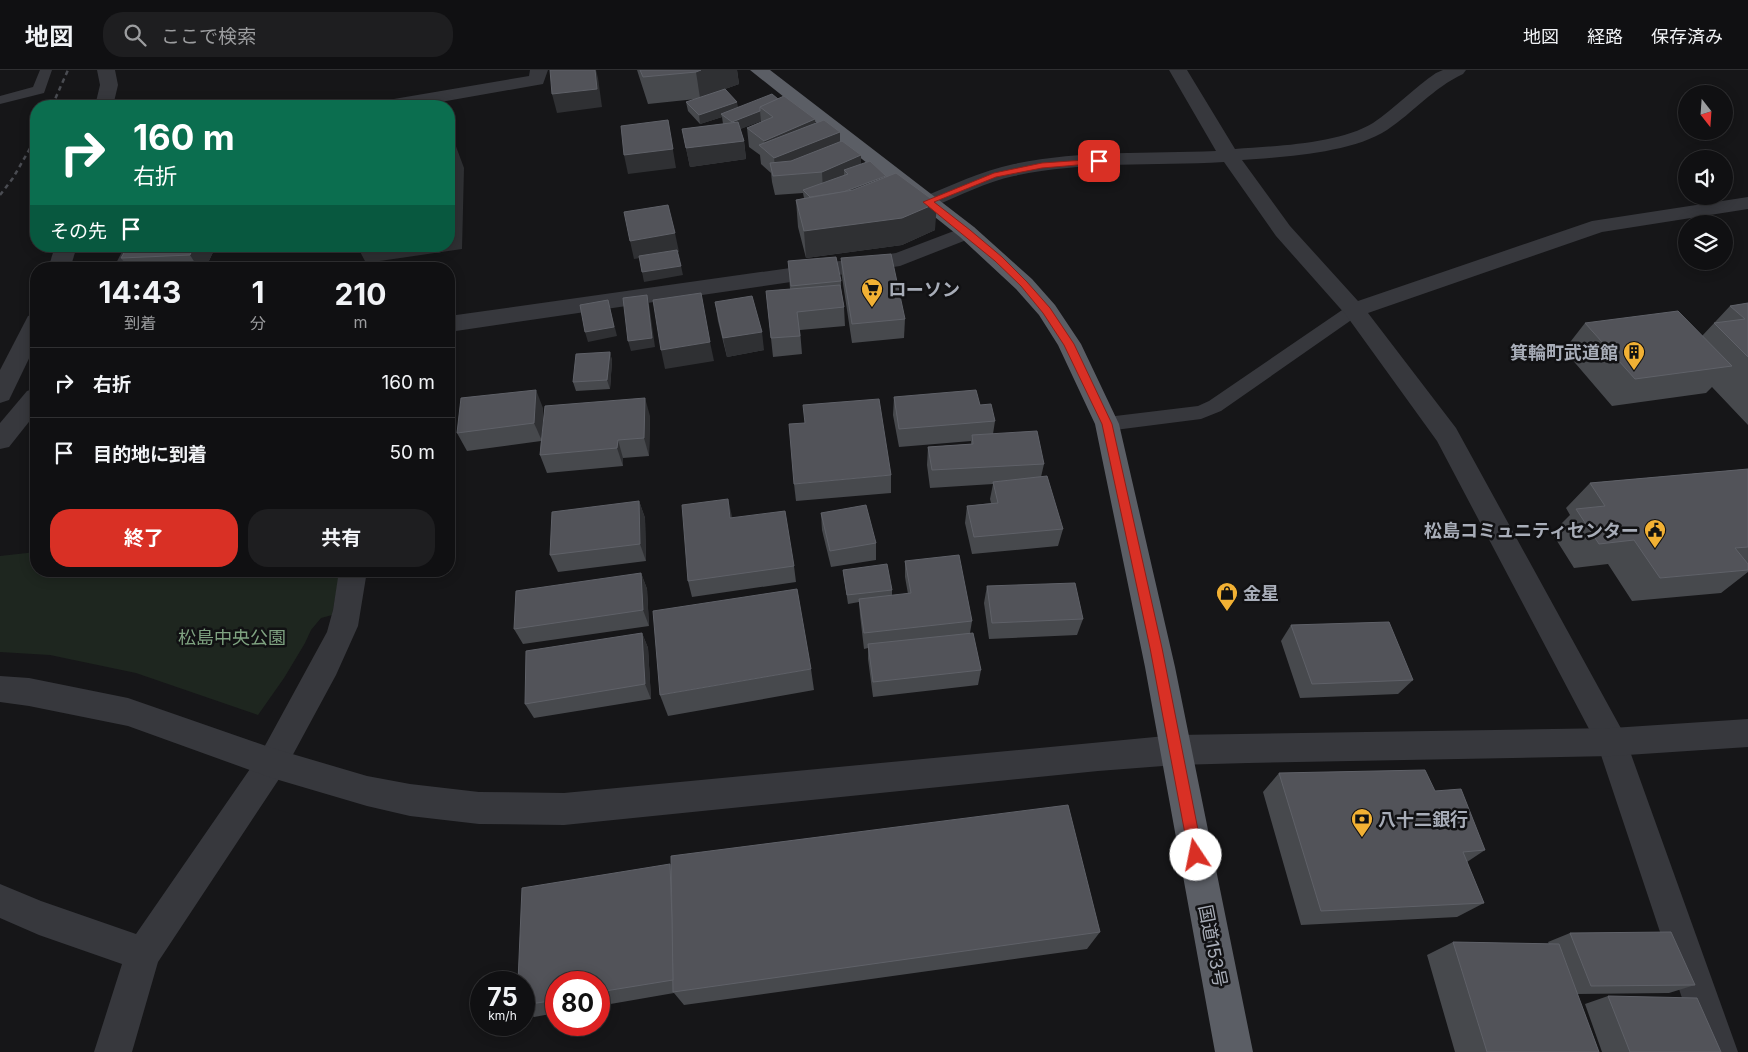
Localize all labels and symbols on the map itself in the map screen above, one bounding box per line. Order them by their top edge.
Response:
north arrow [1678,85,1732,140]
pin [1078,140,1120,182]
supermarket icon: ローソン [860,277,884,308]
place label: ローソン [888,279,960,300]
building icon: 箕輪町武道館 [1622,340,1646,371]
place label: 箕輪町武道館 [1510,342,1618,363]
public building icon: 松島コミュニティセンター [1643,518,1667,549]
place label: 松島コミュニティセンター [1424,520,1639,541]
shop icon: 金星 [1215,581,1239,612]
place label: 金星 [1243,583,1279,604]
park label: 松島中央公園 [178,627,286,648]
bank icon: 八十二銀行 [1350,807,1374,838]
place label: 八十二銀行 [1378,809,1468,830]
position arrow [1169,828,1221,880]
street label: 国道153号 [1195,903,1231,989]
speed limit sign: 80 [545,971,610,1036]

